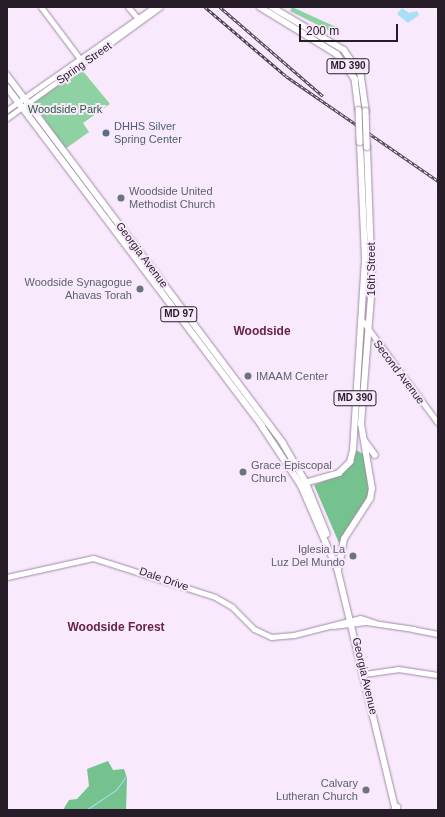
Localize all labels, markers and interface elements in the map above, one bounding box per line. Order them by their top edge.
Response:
scale bar [301,16,400,42]
text: 200 m [306,24,339,38]
street label: Spring Street [54,39,114,87]
road number: MD 390 [326,58,370,74]
park label: Woodside Park [28,102,102,116]
place label: DHHS Silver Spring Center [114,120,182,146]
marker: DHHS Silver Spring Center [101,128,111,138]
place label: Woodside United Methodist Church [129,185,215,211]
marker: Woodside United Methodist Church [116,193,126,203]
street label: Georgia Avenue [113,219,171,291]
street label: 16th Street [364,242,378,296]
place label: Woodside Synagogue Ahavas Torah [25,276,132,302]
marker: Woodside Synagogue Ahavas Torah [135,284,145,294]
road number: MD 97 [160,306,198,322]
district label: Woodside [233,325,291,339]
street label: Second Avenue [370,337,428,407]
place label: IMAAM Center [256,369,328,383]
marker: IMAAM Center [243,371,253,381]
road number: MD 390 [333,390,377,406]
place label: Grace Episcopal Church [251,459,332,485]
marker: Grace Episcopal Church [238,467,248,477]
place label: Iglesia La Luz Del Mundo [271,543,345,569]
marker: Iglesia La Luz Del Mundo [348,551,358,561]
street label: Dale Drive [138,564,190,594]
district label: Woodside Forest [67,621,165,635]
street label: Georgia Avenue [350,636,380,716]
place label: Calvary Lutheran Church [276,777,358,803]
marker: Calvary Lutheran Church [361,785,371,795]

